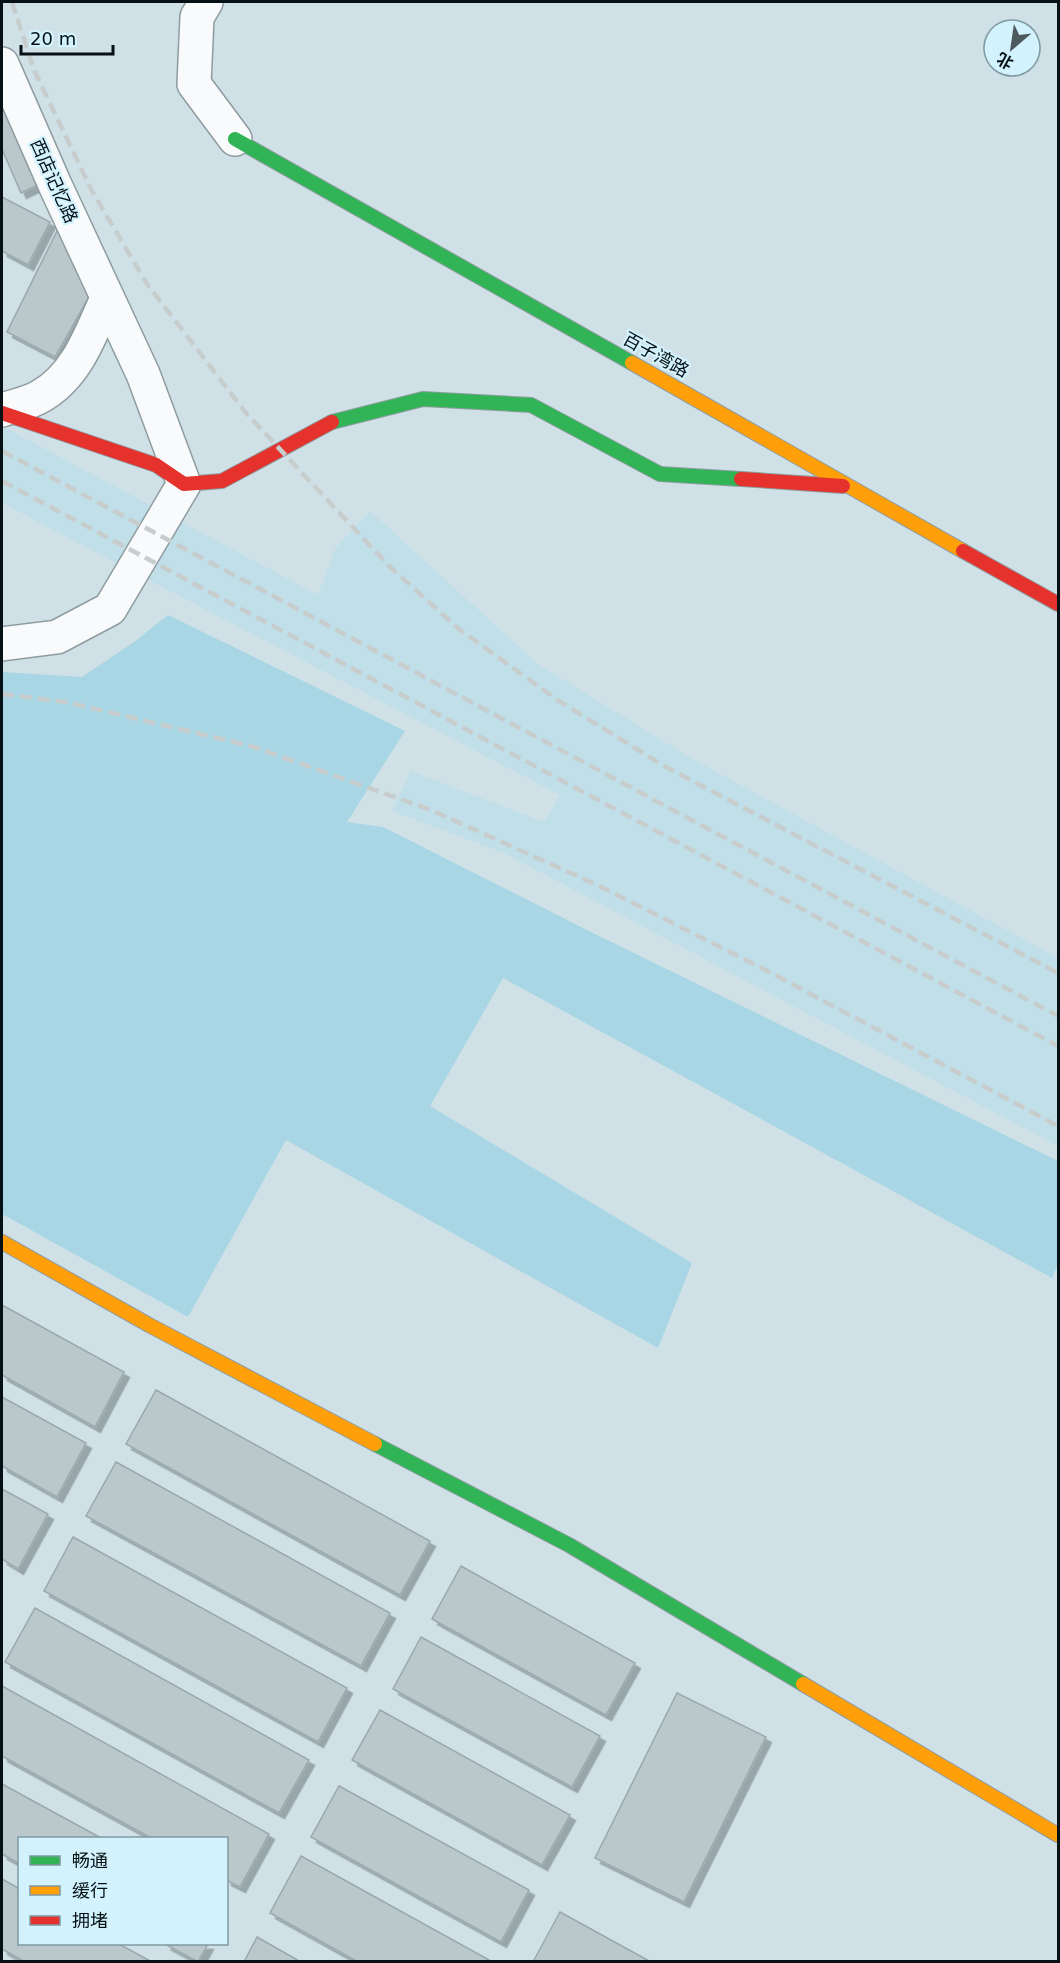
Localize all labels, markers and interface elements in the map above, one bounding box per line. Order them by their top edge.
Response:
scale bar [21,18,112,56]
north arrow [982,18,1042,78]
text: 20 m [30,28,76,49]
text: 北 [993,48,1017,73]
street label: 西店记忆路 [27,135,82,226]
street label: 百子湾路 [620,328,693,381]
legend [18,1837,228,1945]
text: 畅通 [72,1850,108,1871]
text: 缓行 [72,1880,108,1901]
text: 拥堵 [72,1910,108,1931]

